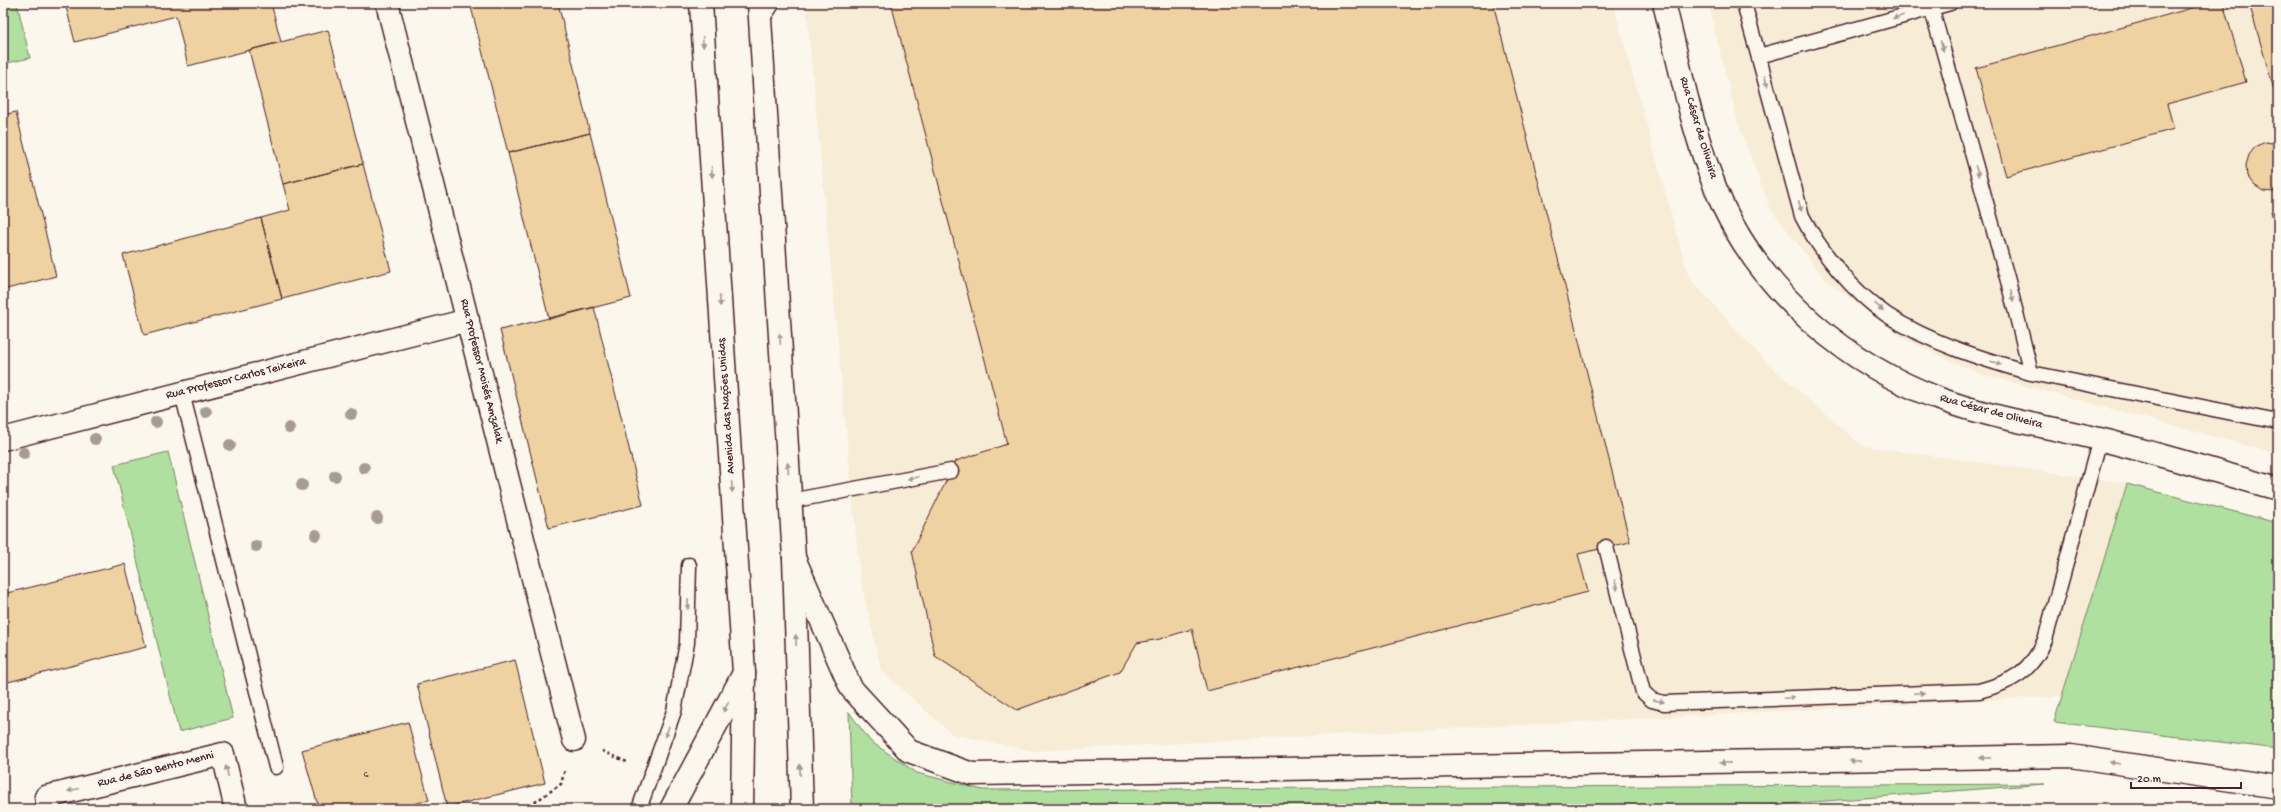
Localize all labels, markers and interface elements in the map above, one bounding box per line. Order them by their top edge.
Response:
one-way arrow [1892,14,1904,20]
one-way arrow [700,36,707,48]
one-way arrow [1939,40,1945,52]
street label: Rua César de Oliveira [1676,75,1720,181]
one-way arrow [1763,75,1769,87]
one-way arrow [1974,165,1980,177]
one-way arrow [708,166,715,178]
one-way arrow [1797,201,1803,213]
one-way arrow [2009,290,2015,302]
one-way arrow [717,295,724,307]
street label: Rua Professor Moisés Amzalak [456,298,506,446]
one-way arrow [1873,303,1884,312]
one-way arrow [777,333,784,345]
street label: Avenida das Nações Unidas [715,337,739,474]
street label: Rua Professor Carlos Teixeira [165,355,308,403]
one-way arrow [1990,360,2002,366]
street label: Rua César de Oliveira [1938,392,2044,433]
one-way arrow [785,462,792,474]
one-way arrow [907,475,919,481]
one-way arrow [729,481,736,493]
one-way arrow [1613,579,1619,591]
one-way arrow [685,598,691,611]
one-way arrow [793,633,799,646]
one-way arrow [1913,690,1926,696]
one-way arrow [1783,695,1796,701]
one-way arrow [1653,699,1665,705]
one-way arrow [723,701,729,713]
one-way arrow [663,726,669,738]
street label: Rua de São Bento Menni [96,749,216,791]
one-way arrow [1978,755,1991,761]
one-way arrow [1849,757,1861,764]
one-way arrow [1718,760,1731,766]
one-way arrow [2109,760,2121,766]
one-way arrow [797,764,804,776]
scale bar [2131,764,2241,790]
one-way arrow [223,765,229,777]
house number: 6 [363,769,369,781]
text: 20 m [2137,773,2162,787]
one-way arrow [67,788,79,794]

